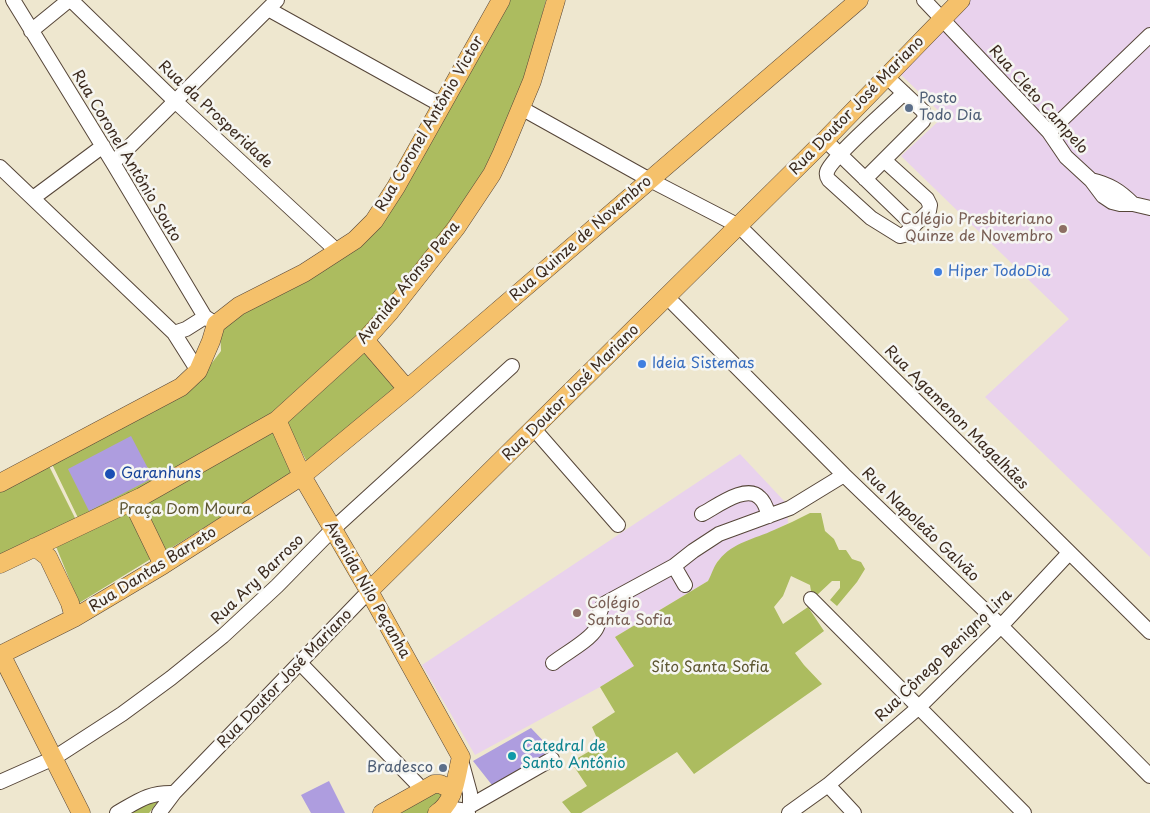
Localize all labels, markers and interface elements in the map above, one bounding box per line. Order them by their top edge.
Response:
street label: Rua Coronel Antônio Victor [372,33,488,215]
street label: Rua Doutor José Mariano [786,33,928,179]
street label: Rua Cleto Campelo [985,42,1091,158]
street label: Rua da Prosperidade [154,58,276,172]
street label: Rua Coronel Antônio Souto [68,67,184,245]
place label: Posto Todo Dia [919,90,982,125]
marker: Posto Todo Dia [903,102,915,114]
street label: Rua Quinze de Novembro [507,173,655,305]
place label: Colégio Presbiteriano Quinze de Novembro [900,211,1053,246]
street label: Avenida Afonso Pena [354,218,464,348]
marker: Colégio Presbiteriano Quinze de Novembro [1057,223,1069,235]
place label: Hiper TodoDia [948,263,1050,281]
marker: Hiper TodoDia [932,266,944,278]
street label: Rua Doutor José Mariano [499,321,643,465]
street label: Rua Agamenon Magalhães [880,342,1032,494]
place label: Ideia Sistemas [652,355,754,373]
marker: Ideia Sistemas [636,358,648,370]
street label: Rua Napoleão Galvão [858,464,982,586]
place label: Garanhuns [121,465,201,483]
marker: Garanhuns [103,467,117,481]
park label: Praça Dom Moura [119,501,251,519]
street label: Avenida Nilo Peçanha [320,518,414,662]
street label: Rua Dantas Barreto [86,523,220,617]
street label: Rua Ary Barroso [208,531,308,629]
street label: Rua Cônego Benigno Lira [872,586,1016,726]
place label: Colégio Santa Sofia [587,595,672,630]
street label: Rua Doutor José Mariano [214,606,356,752]
marker: Colégio Santa Sofia [571,607,583,619]
park label: Síto Santa Sofia [651,659,769,677]
place label: Catedral de Santo Antônio [522,738,626,773]
marker: Catedral de Santo Antônio [506,750,518,762]
place label: Bradesco [367,759,433,777]
marker: Bradesco [437,762,449,774]

